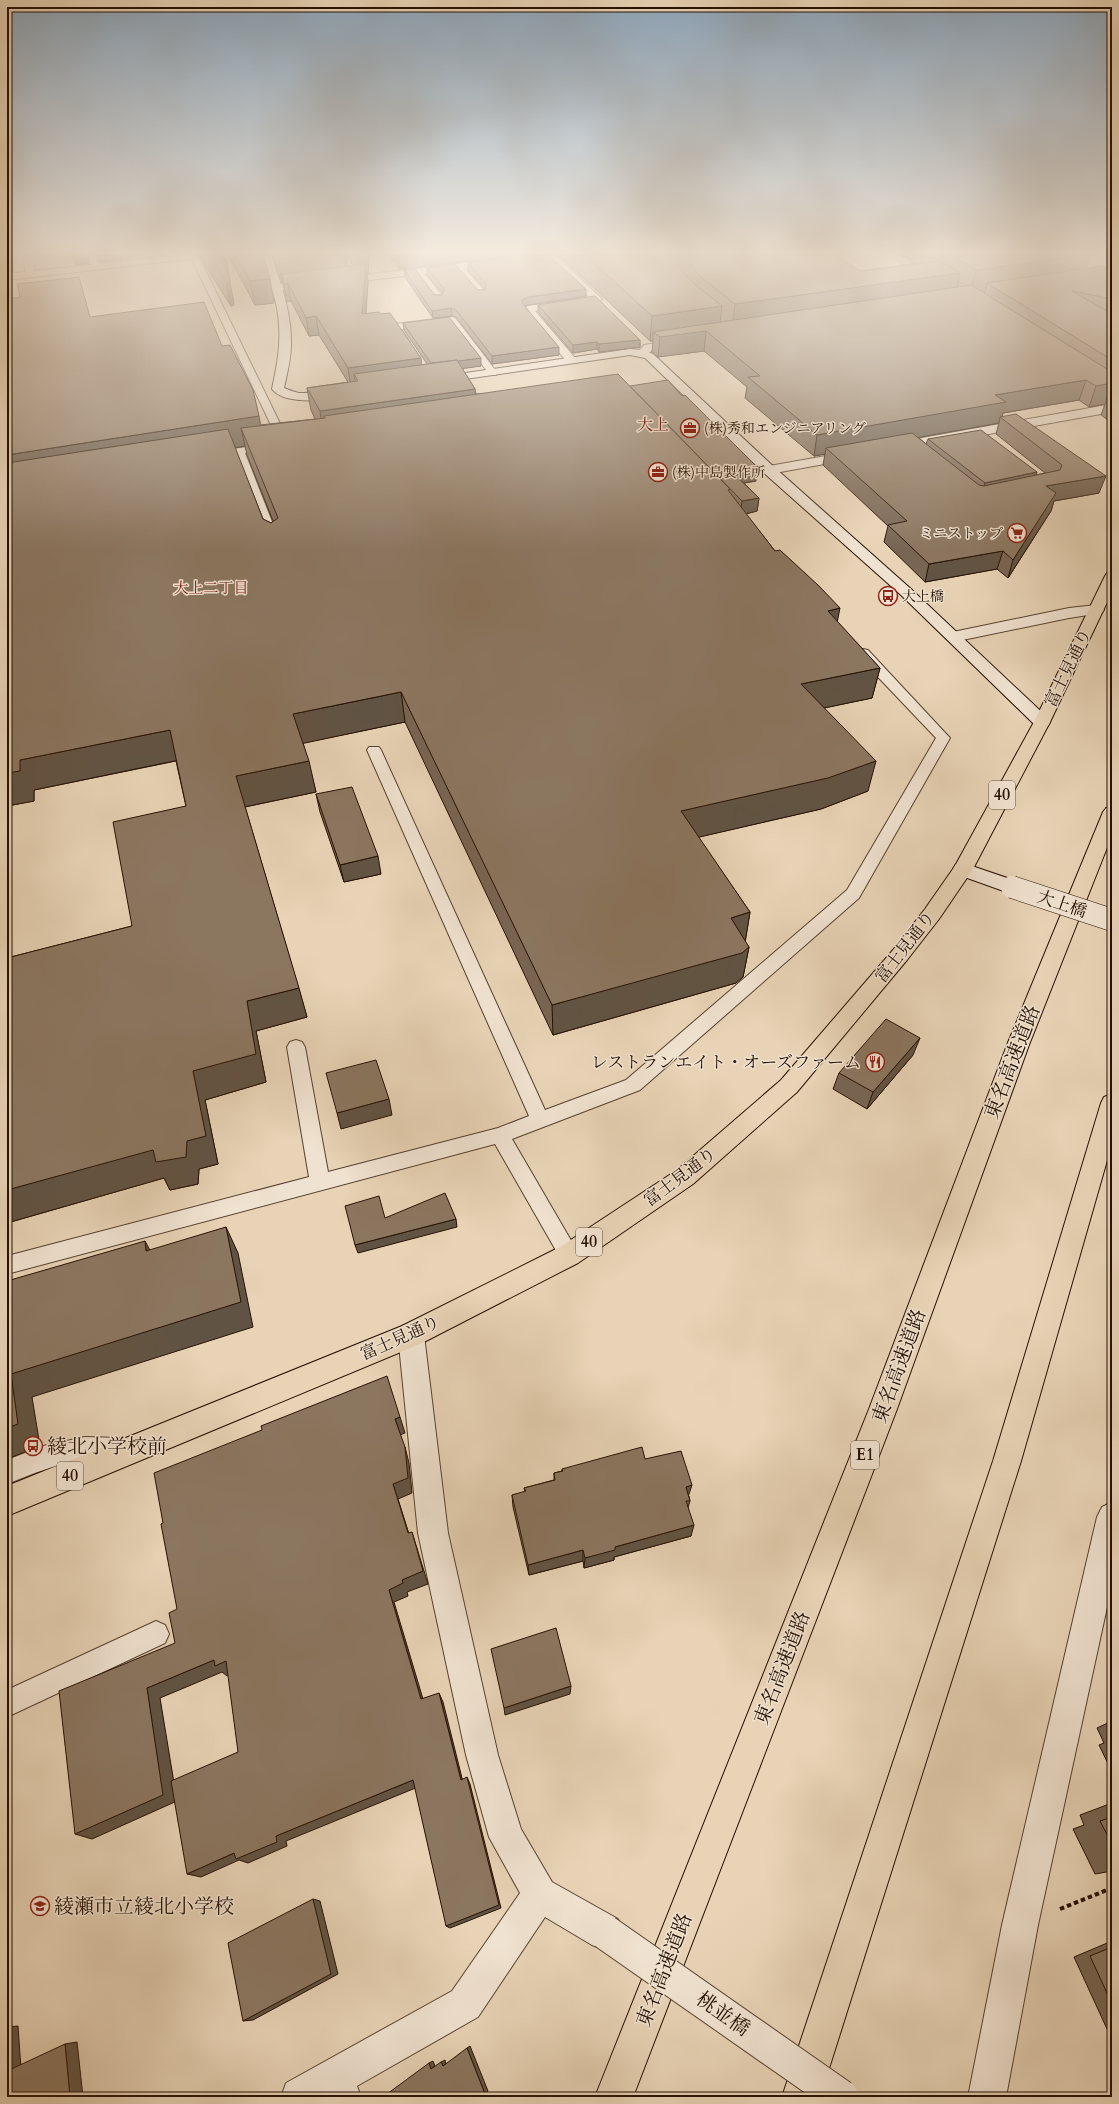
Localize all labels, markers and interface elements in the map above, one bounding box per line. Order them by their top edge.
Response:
district label: 大上 [637,414,669,436]
office icon: (株)秀和エンジニアリング [679,417,701,439]
place label: (株)秀和エンジニアリング [704,419,866,438]
office icon: (株)中島製作所 [647,461,669,483]
place label: (株)中島製作所 [672,463,765,482]
supermarket icon: ミニストップ [1006,522,1028,544]
place label: ミニストップ [919,524,1003,543]
district label: 大上二丁目 [173,578,249,598]
bus stop icon: 大上橋 [877,585,899,607]
place label: 大上橋 [902,587,944,606]
street label: 富士見通り [1039,625,1097,711]
road number: 40 [989,781,1015,809]
street label: 大上橋 [1034,885,1090,923]
street label: 富士見通り [870,906,940,988]
street label: 東名高速道路 [978,1001,1046,1123]
place label: レストランエイト・オーズファーム [591,1051,861,1074]
restaurant icon: レストランエイト・オーズファーム [864,1051,886,1073]
street label: 富士見通り [639,1142,721,1212]
road number: 40 [576,1228,602,1256]
street label: 東名高速道路 [866,1305,932,1427]
street label: 富士見通り [356,1310,444,1366]
place label: 綾北小学校前 [47,1433,167,1460]
bus stop icon: 綾北小学校前 [22,1435,44,1457]
road number: E1 [851,1441,879,1469]
road number: 40 [57,1462,83,1490]
street label: 東名高速道路 [748,1607,816,1729]
place label: 綾瀬市立綾北小学校 [54,1893,234,1920]
school or university icon: 綾瀬市立綾北小学校 [29,1895,51,1917]
street label: 東名高速道路 [630,1909,698,2031]
street label: 桃並橋 [691,1986,755,2042]

